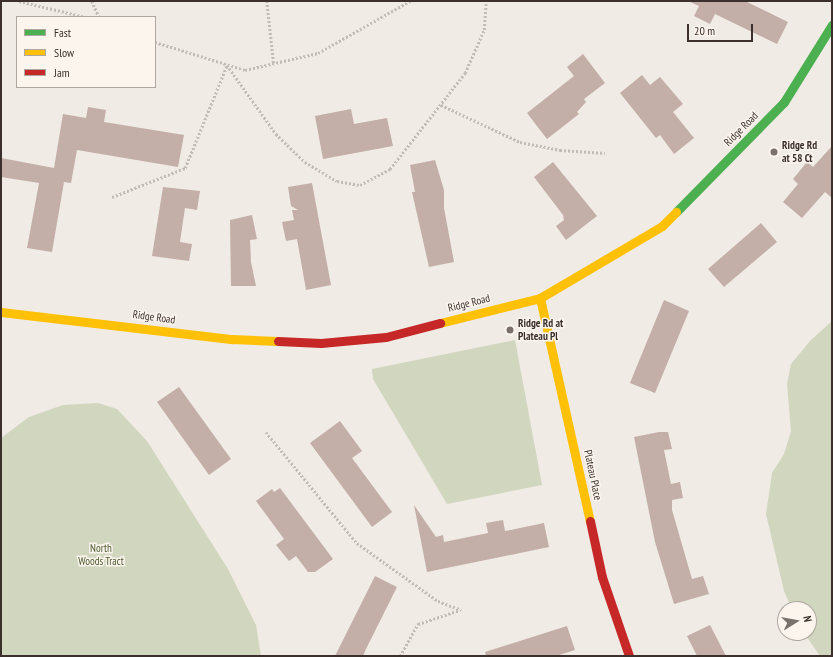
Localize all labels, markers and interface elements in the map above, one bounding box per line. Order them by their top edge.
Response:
legend [16,16,156,88]
scale bar [689,16,755,42]
text: 20 m [694,23,715,38]
text: Fast [54,25,71,40]
text: Slow [54,45,74,60]
text: Jam [54,65,70,80]
street label: Ridge Road [721,109,761,149]
place label: Ridge Rd at 58 Ct [782,139,817,165]
marker: Ridge Rd at 58 Ct [769,147,779,157]
street label: Ridge Road [447,291,491,315]
street label: Ridge Road [132,307,176,327]
place label: Ridge Rd at Plateau Pl [518,317,563,343]
marker: Ridge Rd at Plateau Pl [505,325,515,335]
street label: Plateau Place [581,449,605,501]
park label: North Woods Tract [78,542,124,568]
north arrow [777,601,817,641]
text: N [800,615,815,623]

